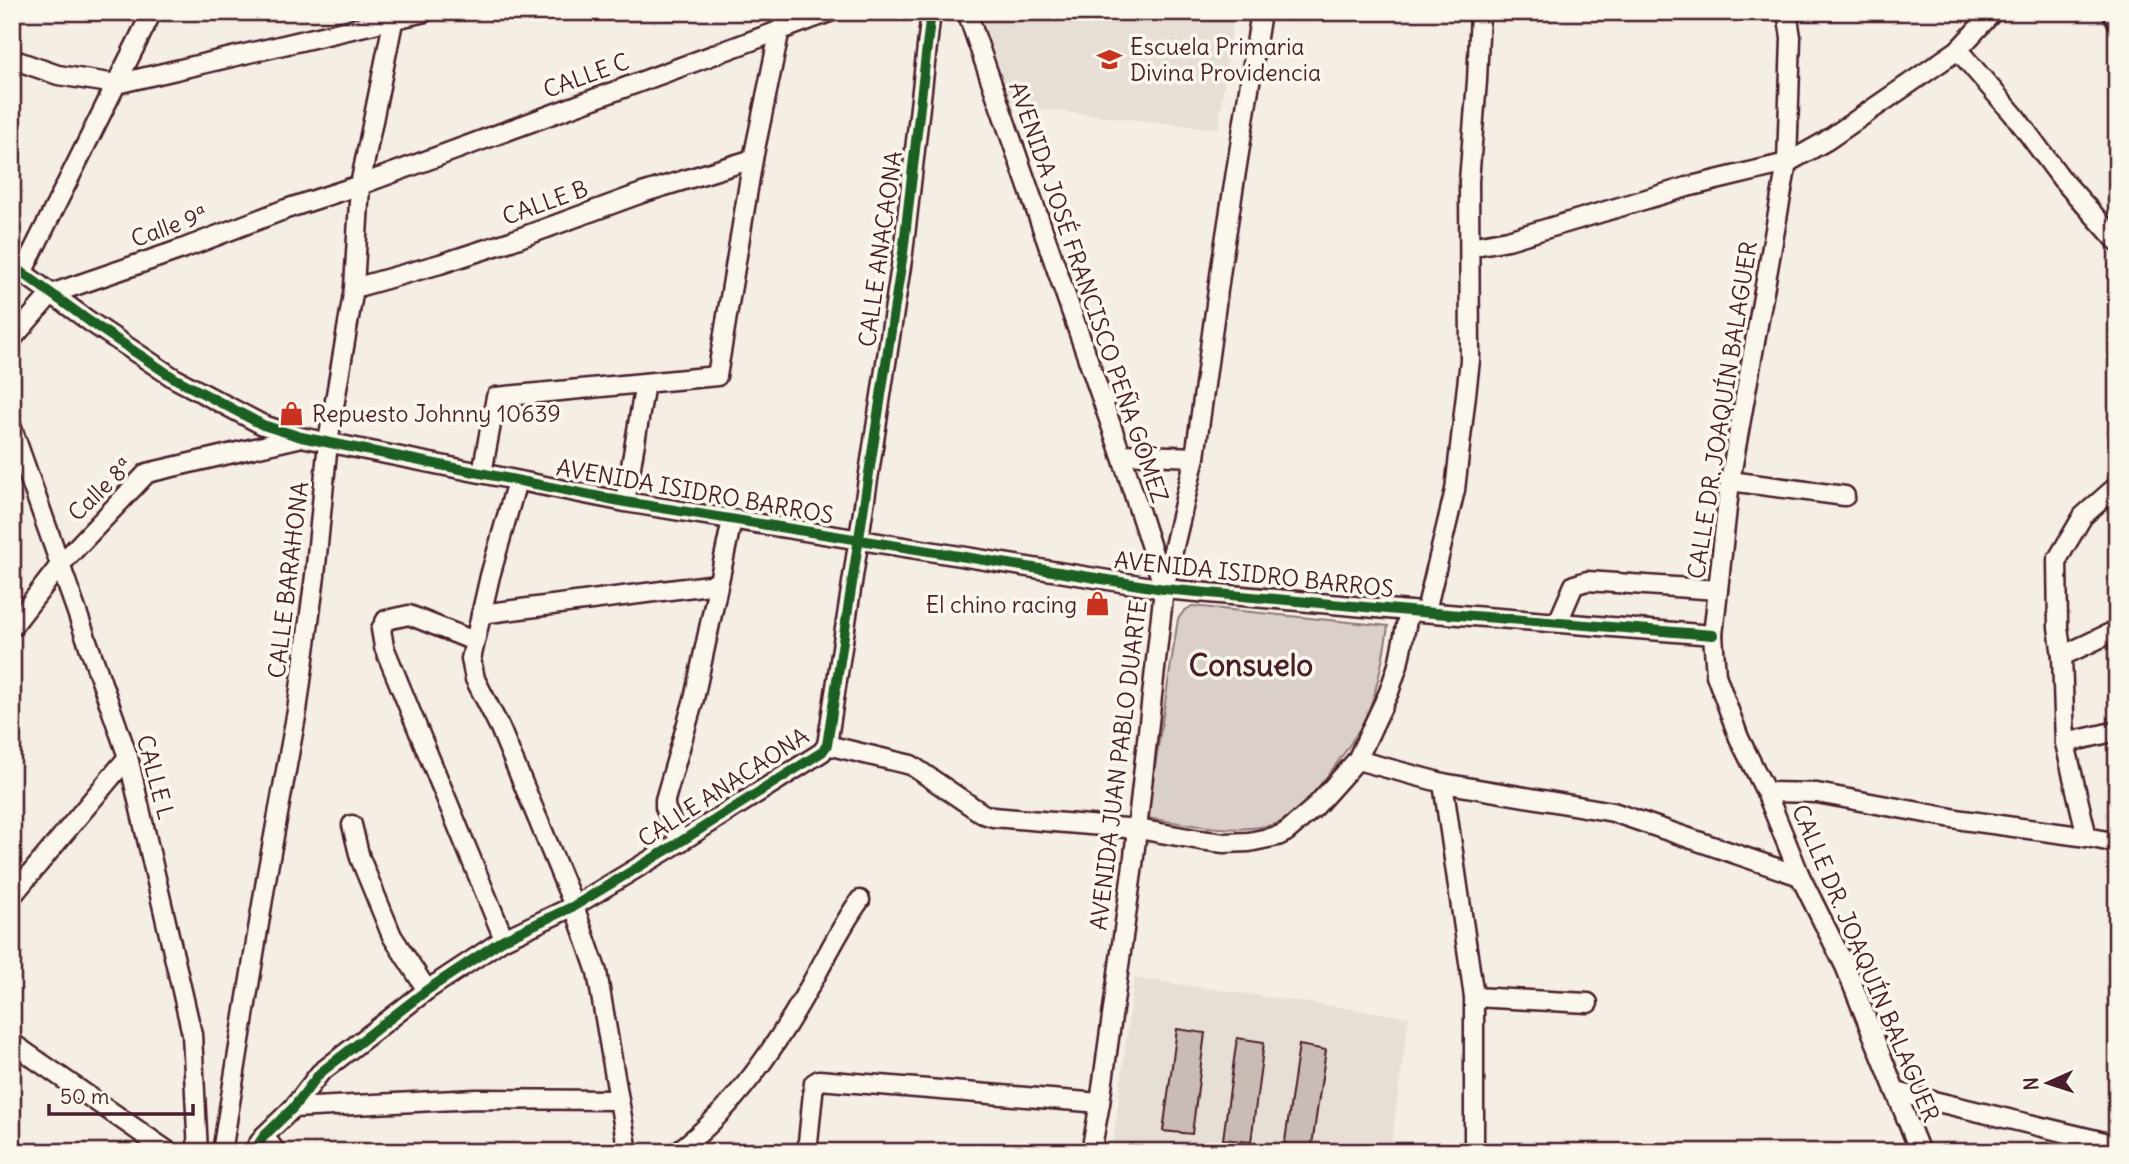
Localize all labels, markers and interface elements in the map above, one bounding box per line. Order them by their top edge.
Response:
place label: Escuela Primaria Divina Providencia [1130,32,1321,87]
school or university icon: Escuela Primaria Divina Providencia [1096,45,1124,73]
street label: CALLE C [539,46,633,104]
street label: AVENIDA JOSÉ FRANCISCO PEÑA GÓMEZ [1003,78,1175,506]
street label: CALLE ANACAONA [852,149,908,349]
street label: CALLE B [498,173,592,231]
street label: Calle 9ª [127,199,211,253]
street label: CALLE DR. JOAQUÍN BALAGUER [1681,239,1763,581]
shop icon: Repuesto Johnny 10639 [278,399,306,427]
place label: Repuesto Johnny 10639 [312,399,561,428]
street label: Calle 8ª [62,451,138,527]
street label: AVENIDA ISIDRO BARROS [554,452,836,530]
street label: CALLE BARAHONA [262,480,314,680]
street label: AVENIDA ISIDRO BARROS [1113,545,1395,603]
place label: El chino racing [926,590,1077,619]
shop icon: El chino racing [1083,590,1111,618]
street label: AVENIDA JUAN PABLO DUARTE [1083,598,1153,932]
district label: Consuelo [1189,646,1313,684]
street label: CALLE ANACAONA [632,721,814,853]
street label: CALLE L [131,732,181,822]
street label: CALLE DR. JOAQUÍN BALAGUER [1786,800,1946,1126]
north arrow [2014,1048,2084,1118]
scale bar [49,1073,192,1117]
text: N [2019,1077,2043,1091]
text: 50 m [60,1083,109,1110]

